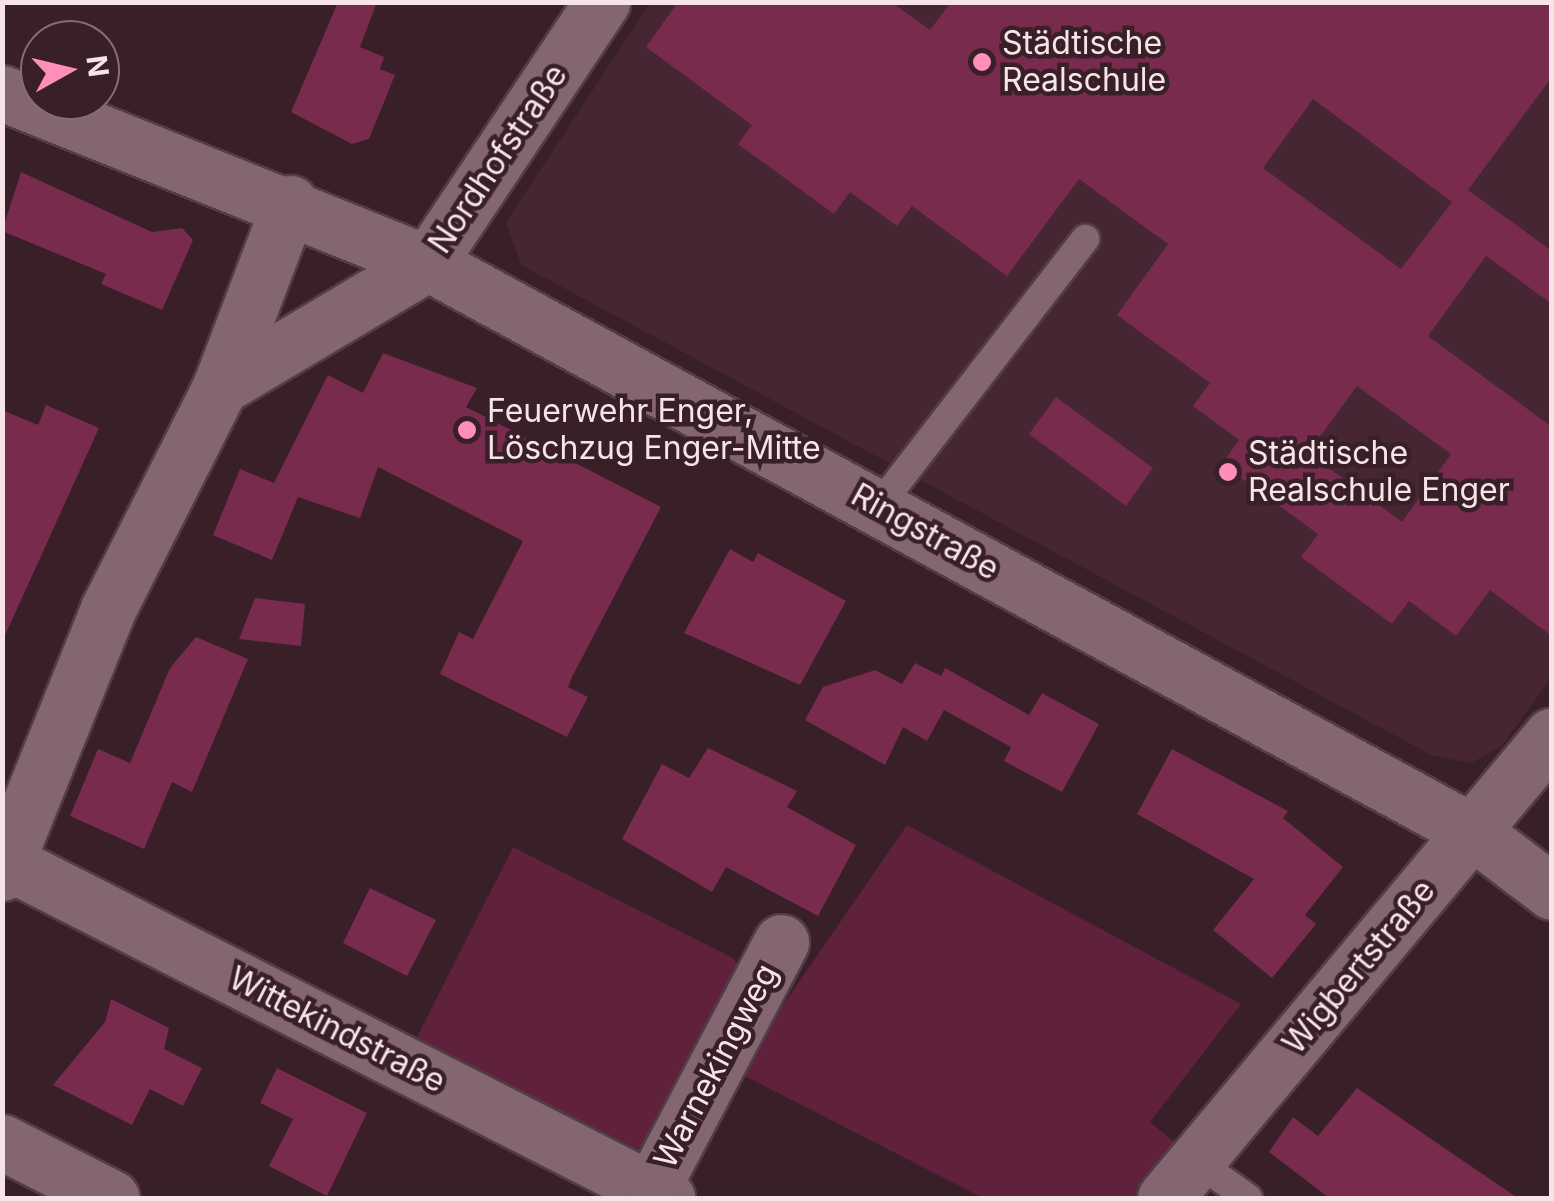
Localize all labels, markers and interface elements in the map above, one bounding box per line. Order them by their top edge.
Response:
north arrow [20,20,120,120]
place label: Städtische Realschule [1002,25,1166,100]
marker: Städtische Realschule [971,51,993,73]
text: N [79,53,116,79]
street label: Nordhofstraße [421,57,575,261]
place label: Feuerwehr Enger, Löschzug Enger-Mitte [487,393,821,468]
marker: Feuerwehr Enger, Löschzug Enger-Mitte [456,419,478,441]
place label: Städtische Realschule Enger [1248,435,1510,510]
marker: Städtische Realschule Enger [1217,461,1239,483]
street label: Ringstraße [845,476,1005,588]
street label: Wigbertstraße [1275,872,1443,1062]
street label: Warnekingweg [646,957,786,1175]
street label: Wittekindstraße [223,959,451,1101]

